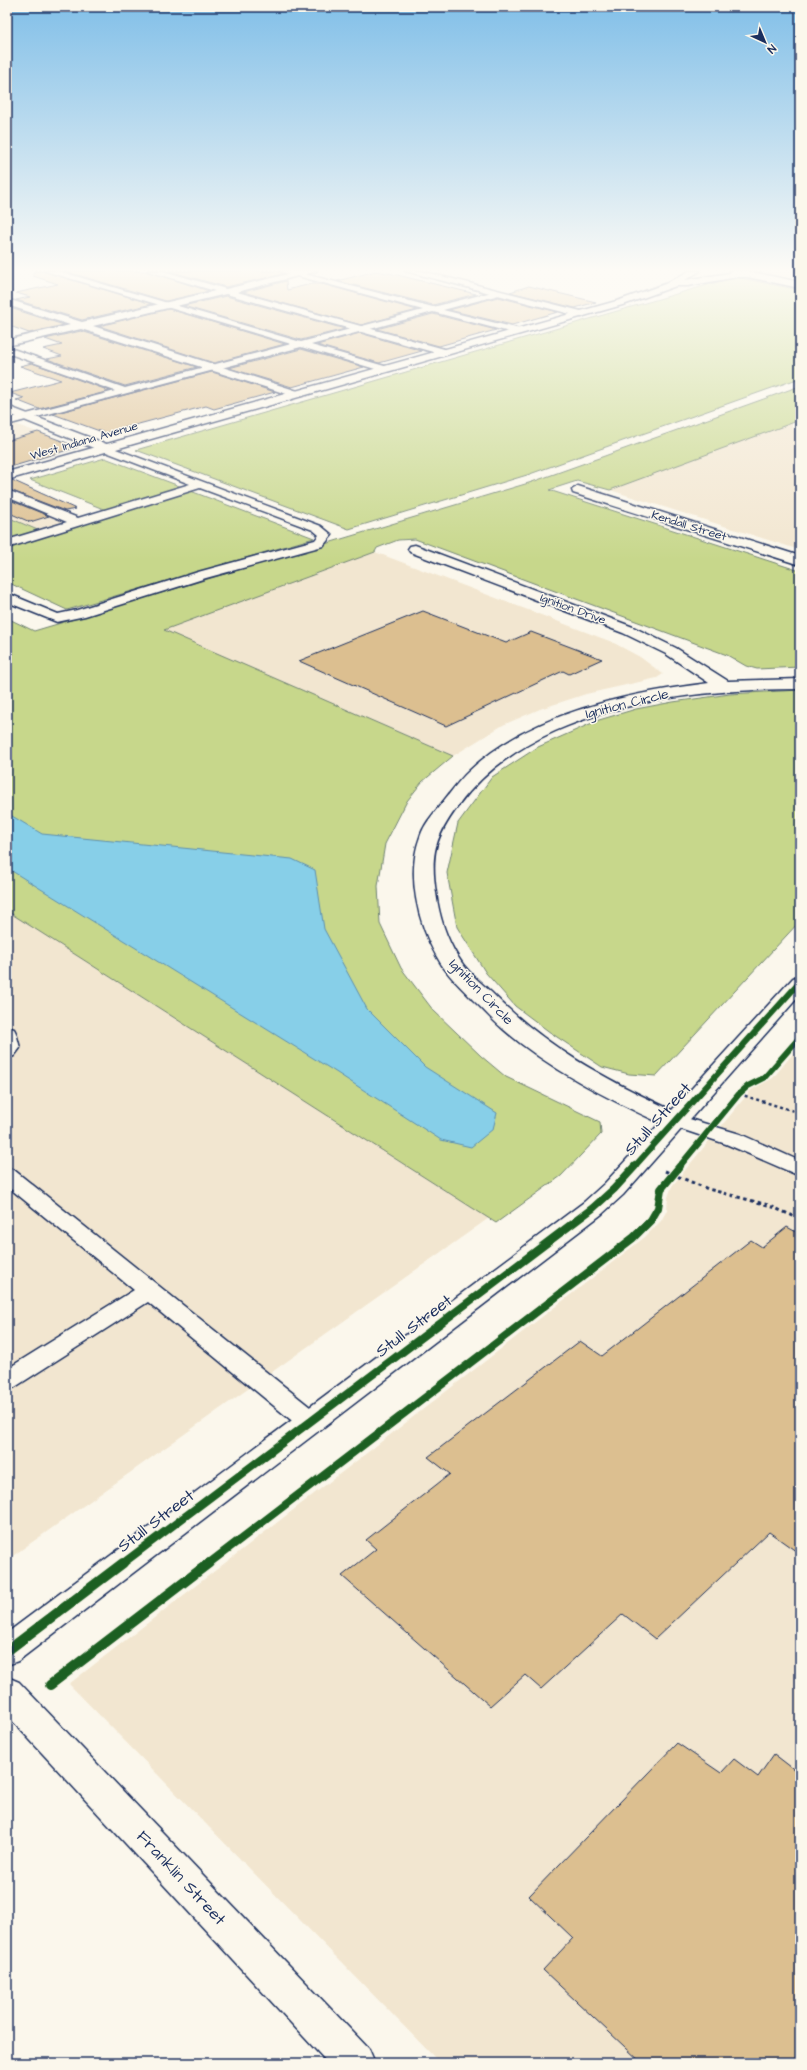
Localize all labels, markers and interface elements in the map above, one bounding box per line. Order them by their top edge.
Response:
north arrow [745,22,785,62]
text: N [764,41,779,57]
street label: West Indiana Avenue [28,417,140,465]
street label: Kendall Street [649,507,729,546]
street label: Ignition Drive [537,589,609,630]
street label: Ignition Circle [583,684,671,724]
street label: Ignition Circle [444,954,518,1030]
street label: Stull Street [619,1077,697,1161]
street label: Stull Street [370,1289,458,1363]
street label: Stull Street [112,1484,200,1558]
street label: Franklin Street [131,1825,231,1931]

